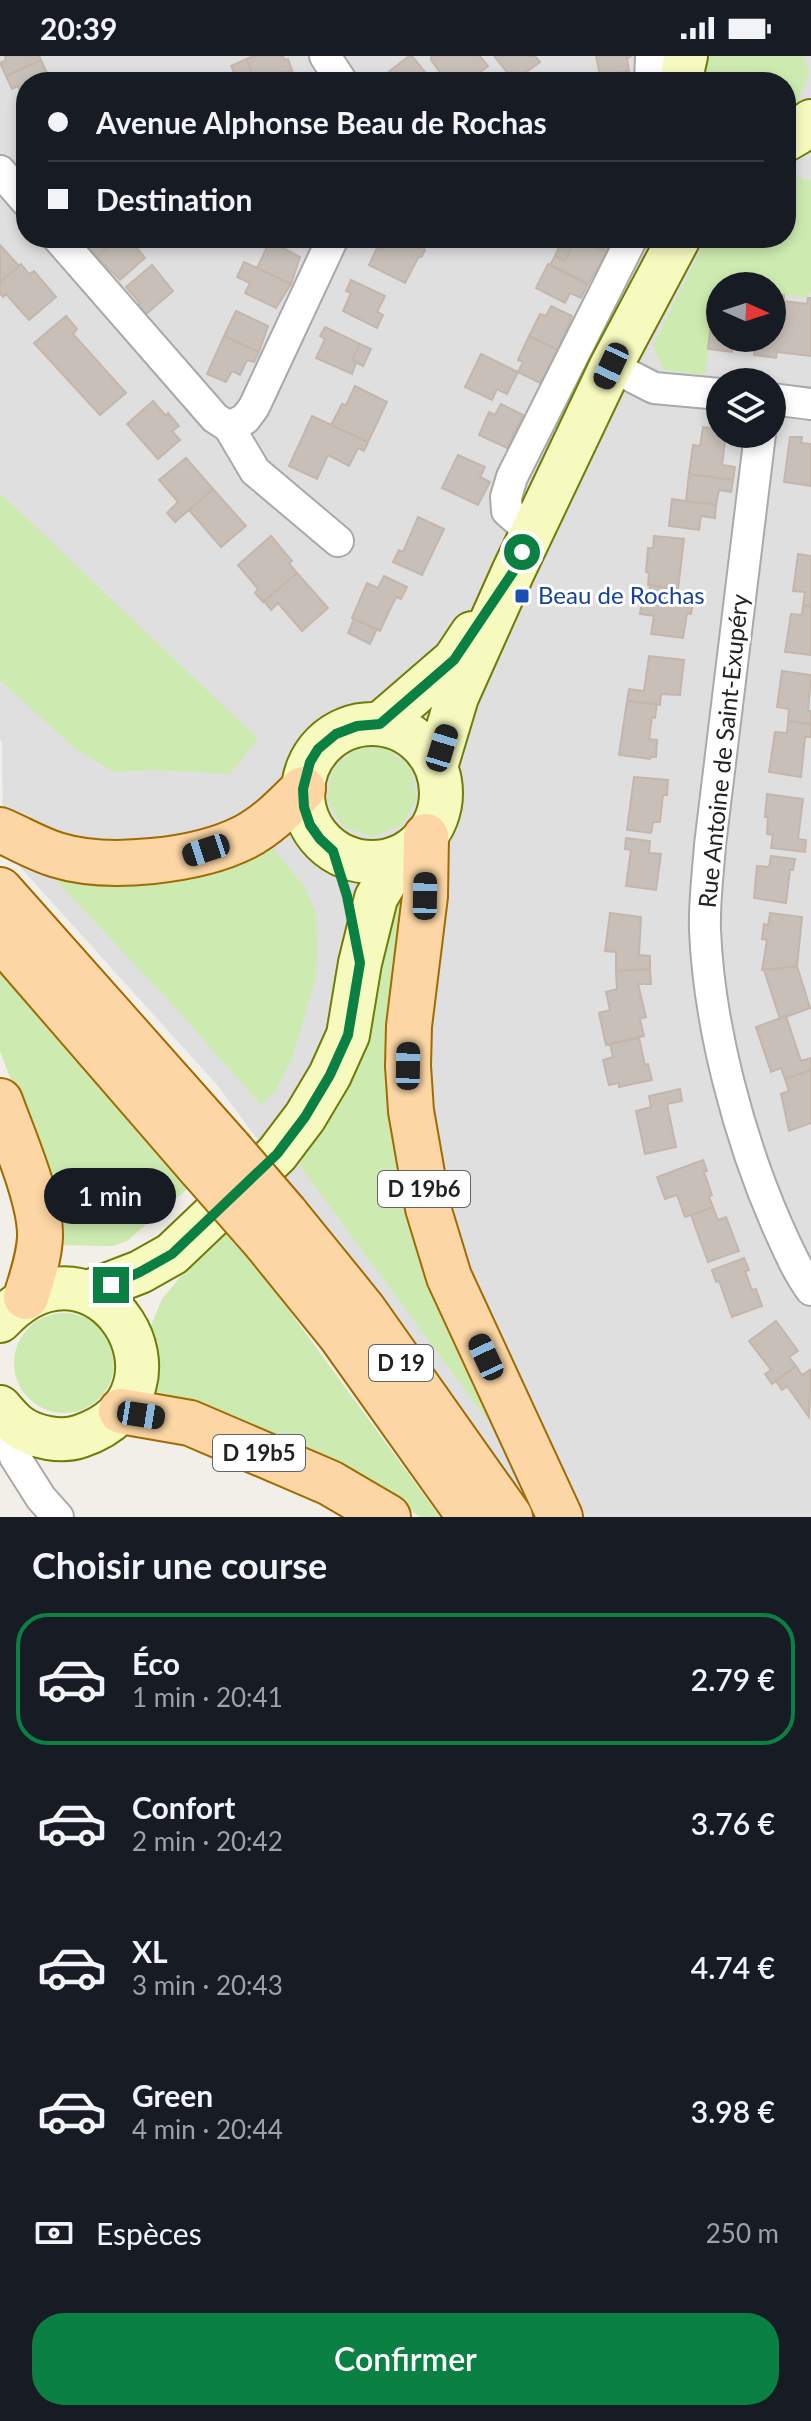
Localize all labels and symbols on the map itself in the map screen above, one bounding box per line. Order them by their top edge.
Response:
north arrow [706,272,786,352]
car [590,339,632,393]
route start [504,534,540,570]
place label: Beau de Rochas [538,580,705,609]
marker: Beau de Rochas [513,587,531,605]
street label: Rue Antoine de Saint-Exupéry [692,592,753,909]
car [424,722,460,774]
car [179,831,233,869]
car [413,872,437,920]
car [396,1042,420,1090]
callout: 1 min [45,1169,177,1225]
road number: D 19b6 [378,1171,470,1207]
route end [93,1267,129,1303]
car [465,1330,507,1384]
road number: D 19 [369,1345,433,1381]
car [115,1399,167,1431]
road number: D 19b5 [213,1435,305,1471]

